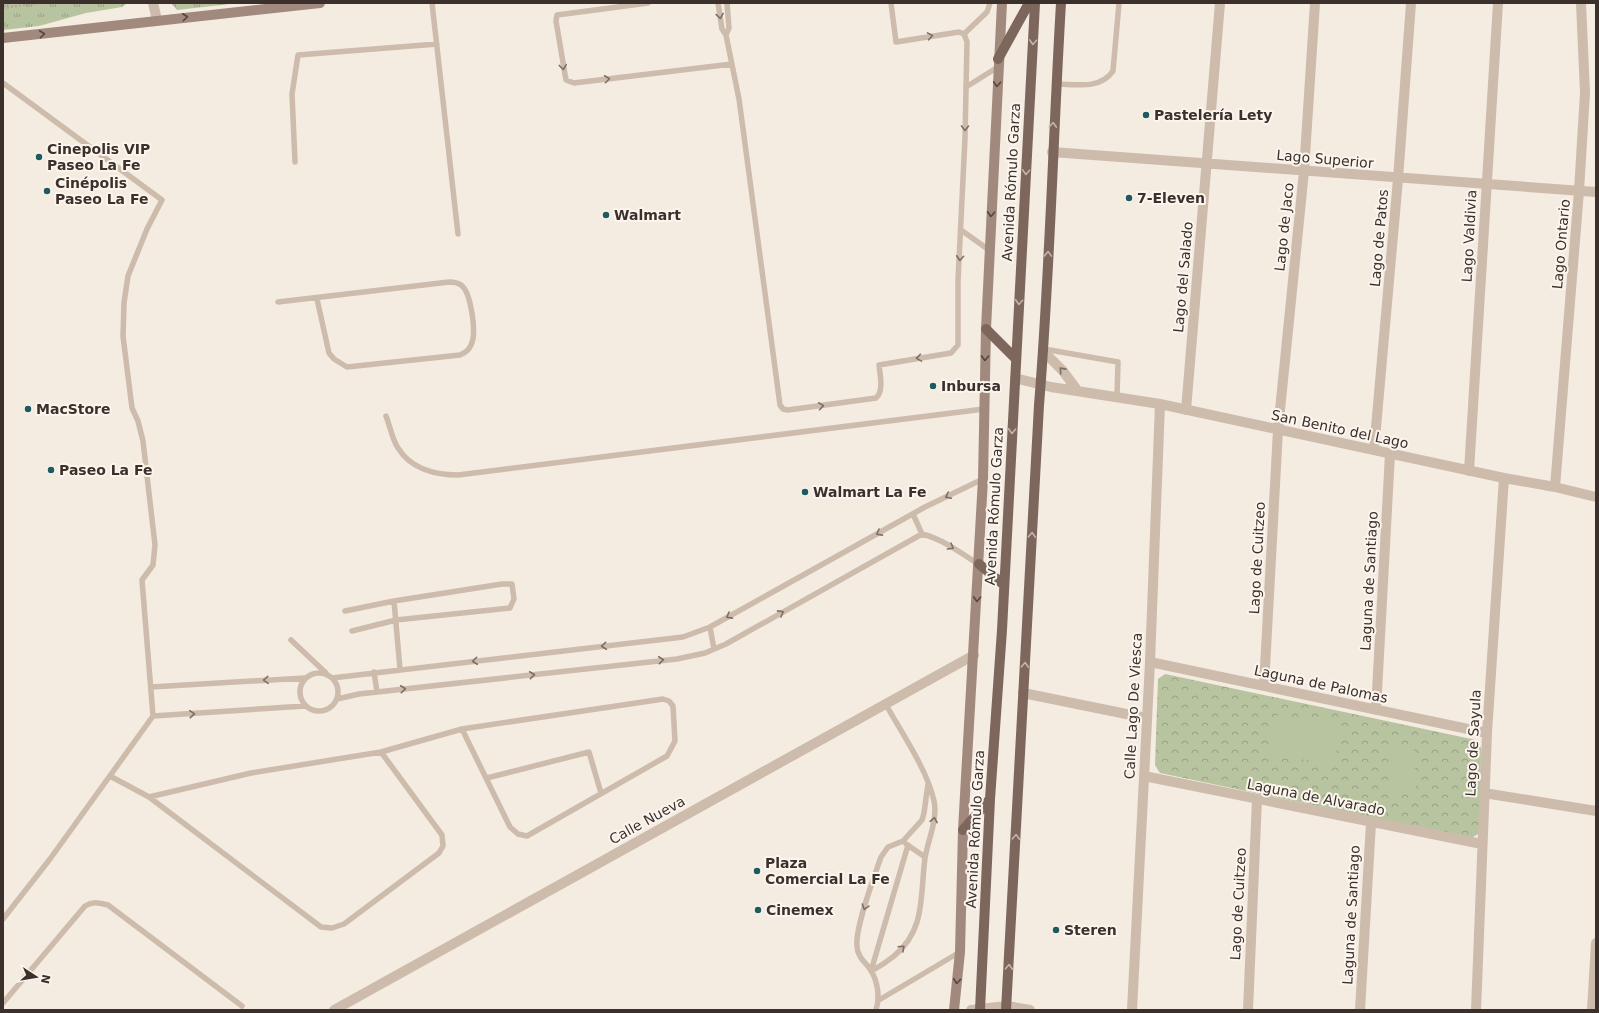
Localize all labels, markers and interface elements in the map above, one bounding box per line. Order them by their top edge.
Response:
one-way arrow [182,13,188,22]
one-way arrow [715,13,724,19]
one-way arrow [39,30,45,39]
one-way arrow [927,32,933,41]
one-way arrow [1029,39,1037,45]
one-way arrow [558,64,567,70]
one-way arrow [604,75,610,84]
one-way arrow [993,81,1001,87]
street label: Avenida Rómulo Garza [999,102,1023,262]
place label: Pastelería Lety [1154,107,1272,123]
marker: Pastelería Lety [1141,110,1151,120]
one-way arrow [1049,122,1058,128]
one-way arrow [961,125,970,131]
place label: Cinepolis VIP Paseo La Fe [47,141,150,173]
street label: Lago Superior [1276,147,1375,171]
marker: Cinepolis VIP Paseo La Fe [34,152,44,162]
one-way arrow [1022,169,1030,175]
place label: Cinépolis Paseo La Fe [55,175,148,207]
street label: Lago de Jaco [1271,182,1297,272]
marker: Cinépolis Paseo La Fe [42,186,52,196]
street label: Lago de Patos [1367,188,1391,288]
street label: Lago Valdivia [1459,189,1479,283]
place label: 7-Eleven [1137,190,1205,206]
marker: 7-Eleven [1124,193,1134,203]
street label: Lago Ontario [1549,198,1573,290]
place label: Walmart [614,207,681,223]
marker: Walmart [601,210,611,220]
one-way arrow [987,211,995,217]
street label: Lago del Salado [1170,221,1196,333]
one-way arrow [1043,251,1052,257]
one-way arrow [955,254,964,261]
one-way arrow [1014,299,1023,305]
one-way arrow [916,353,922,362]
one-way arrow [981,355,989,361]
one-way arrow [1060,367,1067,374]
place label: Inbursa [941,378,1001,394]
marker: Inbursa [928,381,938,391]
place label: MacStore [36,401,110,417]
one-way arrow [818,402,824,411]
marker: MacStore [23,404,33,414]
street label: San Benito del Lago [1270,407,1410,451]
street label: Avenida Rómulo Garza [982,426,1006,586]
one-way arrow [1008,428,1017,434]
place label: Paseo La Fe [59,462,152,478]
marker: Paseo La Fe [46,465,56,475]
place label: Walmart La Fe [813,484,926,500]
marker: Walmart La Fe [800,487,810,497]
one-way arrow [945,491,952,499]
street label: Lago de Cuitzeo [1246,501,1268,615]
street label: Laguna de Santiago [1357,511,1381,651]
one-way arrow [876,528,883,536]
one-way arrow [1028,532,1036,538]
one-way arrow [947,542,954,549]
one-way arrow [972,596,981,602]
one-way arrow [777,611,784,618]
one-way arrow [726,612,733,619]
street label: Calle Lago De Viesca [1121,632,1145,780]
one-way arrow [601,642,607,651]
one-way arrow [472,656,478,665]
one-way arrow [658,656,664,665]
one-way arrow [1020,662,1029,668]
street label: Laguna de Palomas [1253,662,1389,706]
one-way arrow [529,671,535,680]
one-way arrow [263,676,269,685]
one-way arrow [400,685,406,694]
street label: Lago de Sayula [1462,689,1484,797]
one-way arrow [189,709,195,718]
street label: Avenida Rómulo Garza [963,749,987,909]
street label: Laguna de Alvarado [1246,776,1386,818]
street label: Calle Nueva [606,793,688,847]
one-way arrow [929,816,937,823]
one-way arrow [1011,834,1020,840]
street label: Laguna de Santiago [1339,845,1363,985]
street label: Lago de Cuitzeo [1227,847,1249,961]
place label: Plaza Comercial La Fe [765,855,890,887]
marker: Plaza Comercial La Fe [752,866,762,876]
place label: Cinemex [766,902,834,918]
one-way arrow [861,904,870,911]
marker: Cinemex [753,905,763,915]
place label: Steren [1064,922,1117,938]
marker: Steren [1051,925,1061,935]
one-way arrow [898,946,905,953]
north arrow [16,957,56,997]
one-way arrow [1004,964,1013,970]
text: N [38,973,53,985]
one-way arrow [953,978,962,984]

